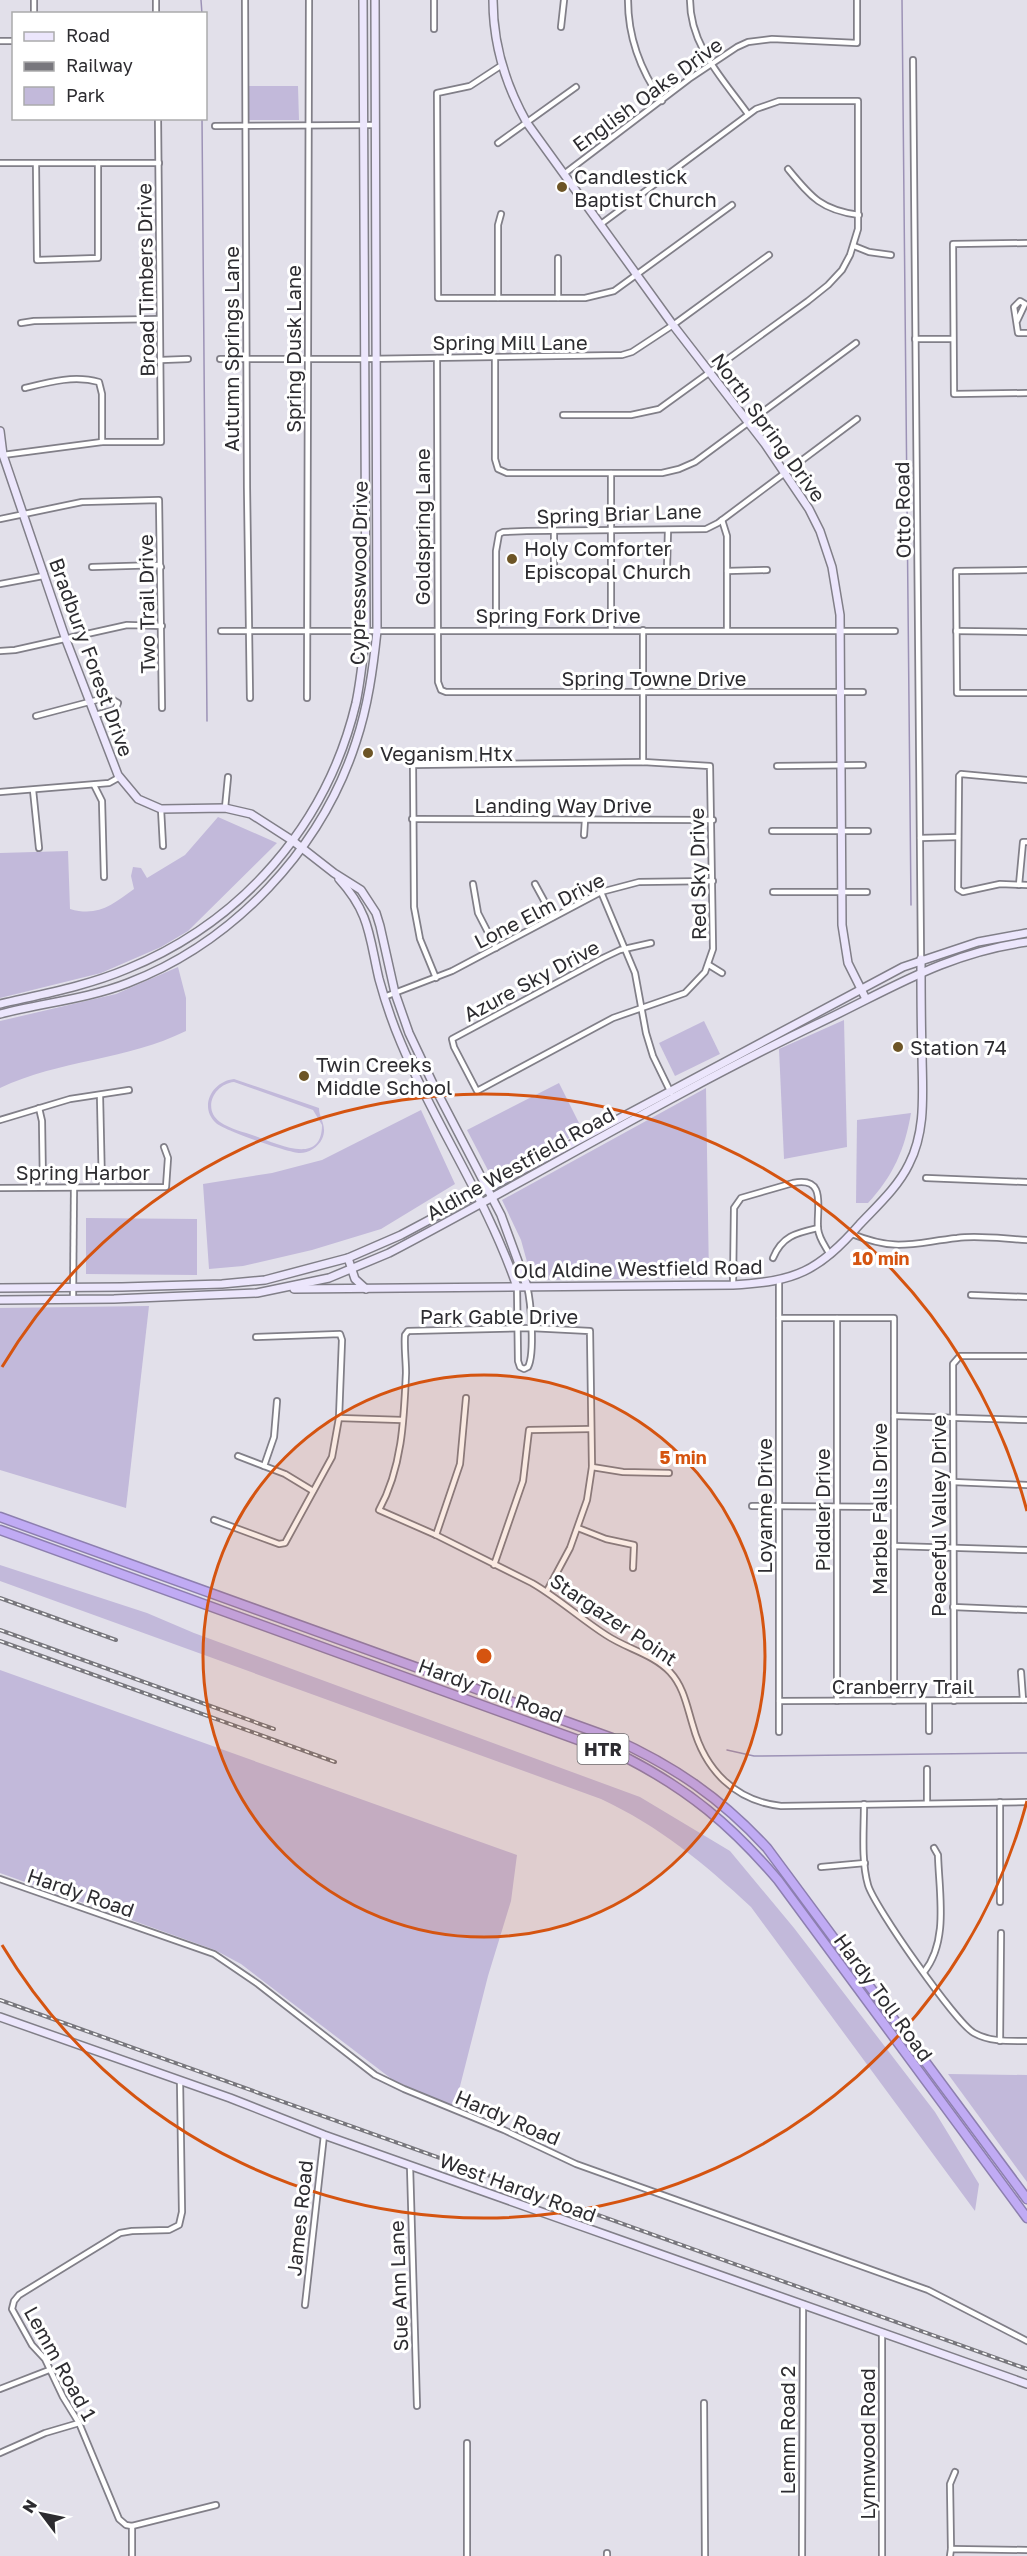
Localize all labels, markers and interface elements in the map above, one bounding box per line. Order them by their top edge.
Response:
legend [12,12,207,120]
text: Road [66,24,110,46]
street label: English Oaks Drive [568,32,726,156]
text: Railway [66,54,133,76]
text: Park [66,84,105,106]
place label: Candlestick Baptist Church [574,164,717,211]
marker: Candlestick Baptist Church [555,180,569,194]
street label: Broad Timbers Drive [131,183,159,377]
street label: Autumn Springs Lane [219,246,243,452]
street label: Spring Dusk Lane [281,265,305,433]
street label: Spring Mill Lane [432,330,588,354]
street label: North Spring Drive [707,348,831,506]
street label: Goldspring Lane [410,448,434,606]
street label: Otto Road [889,461,915,559]
street label: Cypresswood Drive [344,481,372,665]
street label: Spring Briar Lane [536,498,702,528]
street label: Two Trail Drive [133,534,159,674]
place label: Holy Comforter Episcopal Church [524,536,691,583]
marker: Holy Comforter Episcopal Church [505,552,519,566]
street label: Bradbury Forest Drive [45,554,139,760]
street label: Spring Fork Drive [475,603,641,627]
street label: Spring Towne Drive [562,666,746,690]
place label: Veganism Htx [380,741,513,765]
marker: Veganism Htx [361,746,375,760]
street label: Landing Way Drive [474,793,652,817]
street label: Red Sky Drive [684,808,710,940]
street label: Lone Elm Drive [470,867,608,953]
street label: Azure Sky Drive [459,934,603,1026]
place label: Station 74 [910,1035,1007,1059]
marker: Station 74 [891,1040,905,1054]
place label: Twin Creeks Middle School [316,1052,452,1099]
marker: Twin Creeks Middle School [297,1069,311,1083]
street label: Aldine Westfield Road [422,1101,618,1225]
street label: Spring Harbor [16,1160,150,1184]
text: 10 min [852,1247,910,1269]
street label: Old Aldine Westfield Road [513,1254,763,1282]
street label: Park Gable Drive [420,1304,578,1328]
street label: Peaceful Valley Drive [926,1415,950,1617]
street label: Marble Falls Drive [867,1423,891,1595]
street label: Loyanne Drive [752,1438,776,1574]
text: 5 min [659,1446,707,1468]
street label: Piddler Drive [810,1448,834,1572]
street label: Stargazer Point [546,1568,682,1670]
centre of rings [474,1646,494,1666]
street label: Hardy Toll Road [415,1653,567,1727]
street label: Cranberry Trail [832,1674,974,1698]
road number: HTR [578,1734,628,1764]
street label: Hardy Road [24,1862,138,1922]
street label: Hardy Toll Road [830,1928,938,2066]
street label: Hardy Road [452,2084,564,2150]
street label: West Hardy Road [436,2147,600,2227]
street label: James Road [281,2159,317,2277]
street label: Sue Ann Lane [384,2220,412,2352]
street label: Lemm Road 1 [20,2302,102,2425]
street label: Lemm Road 2 [775,2366,799,2494]
street label: Lynnwood Road [855,2368,879,2520]
north arrow [12,2484,72,2544]
text: N [18,2496,41,2517]

